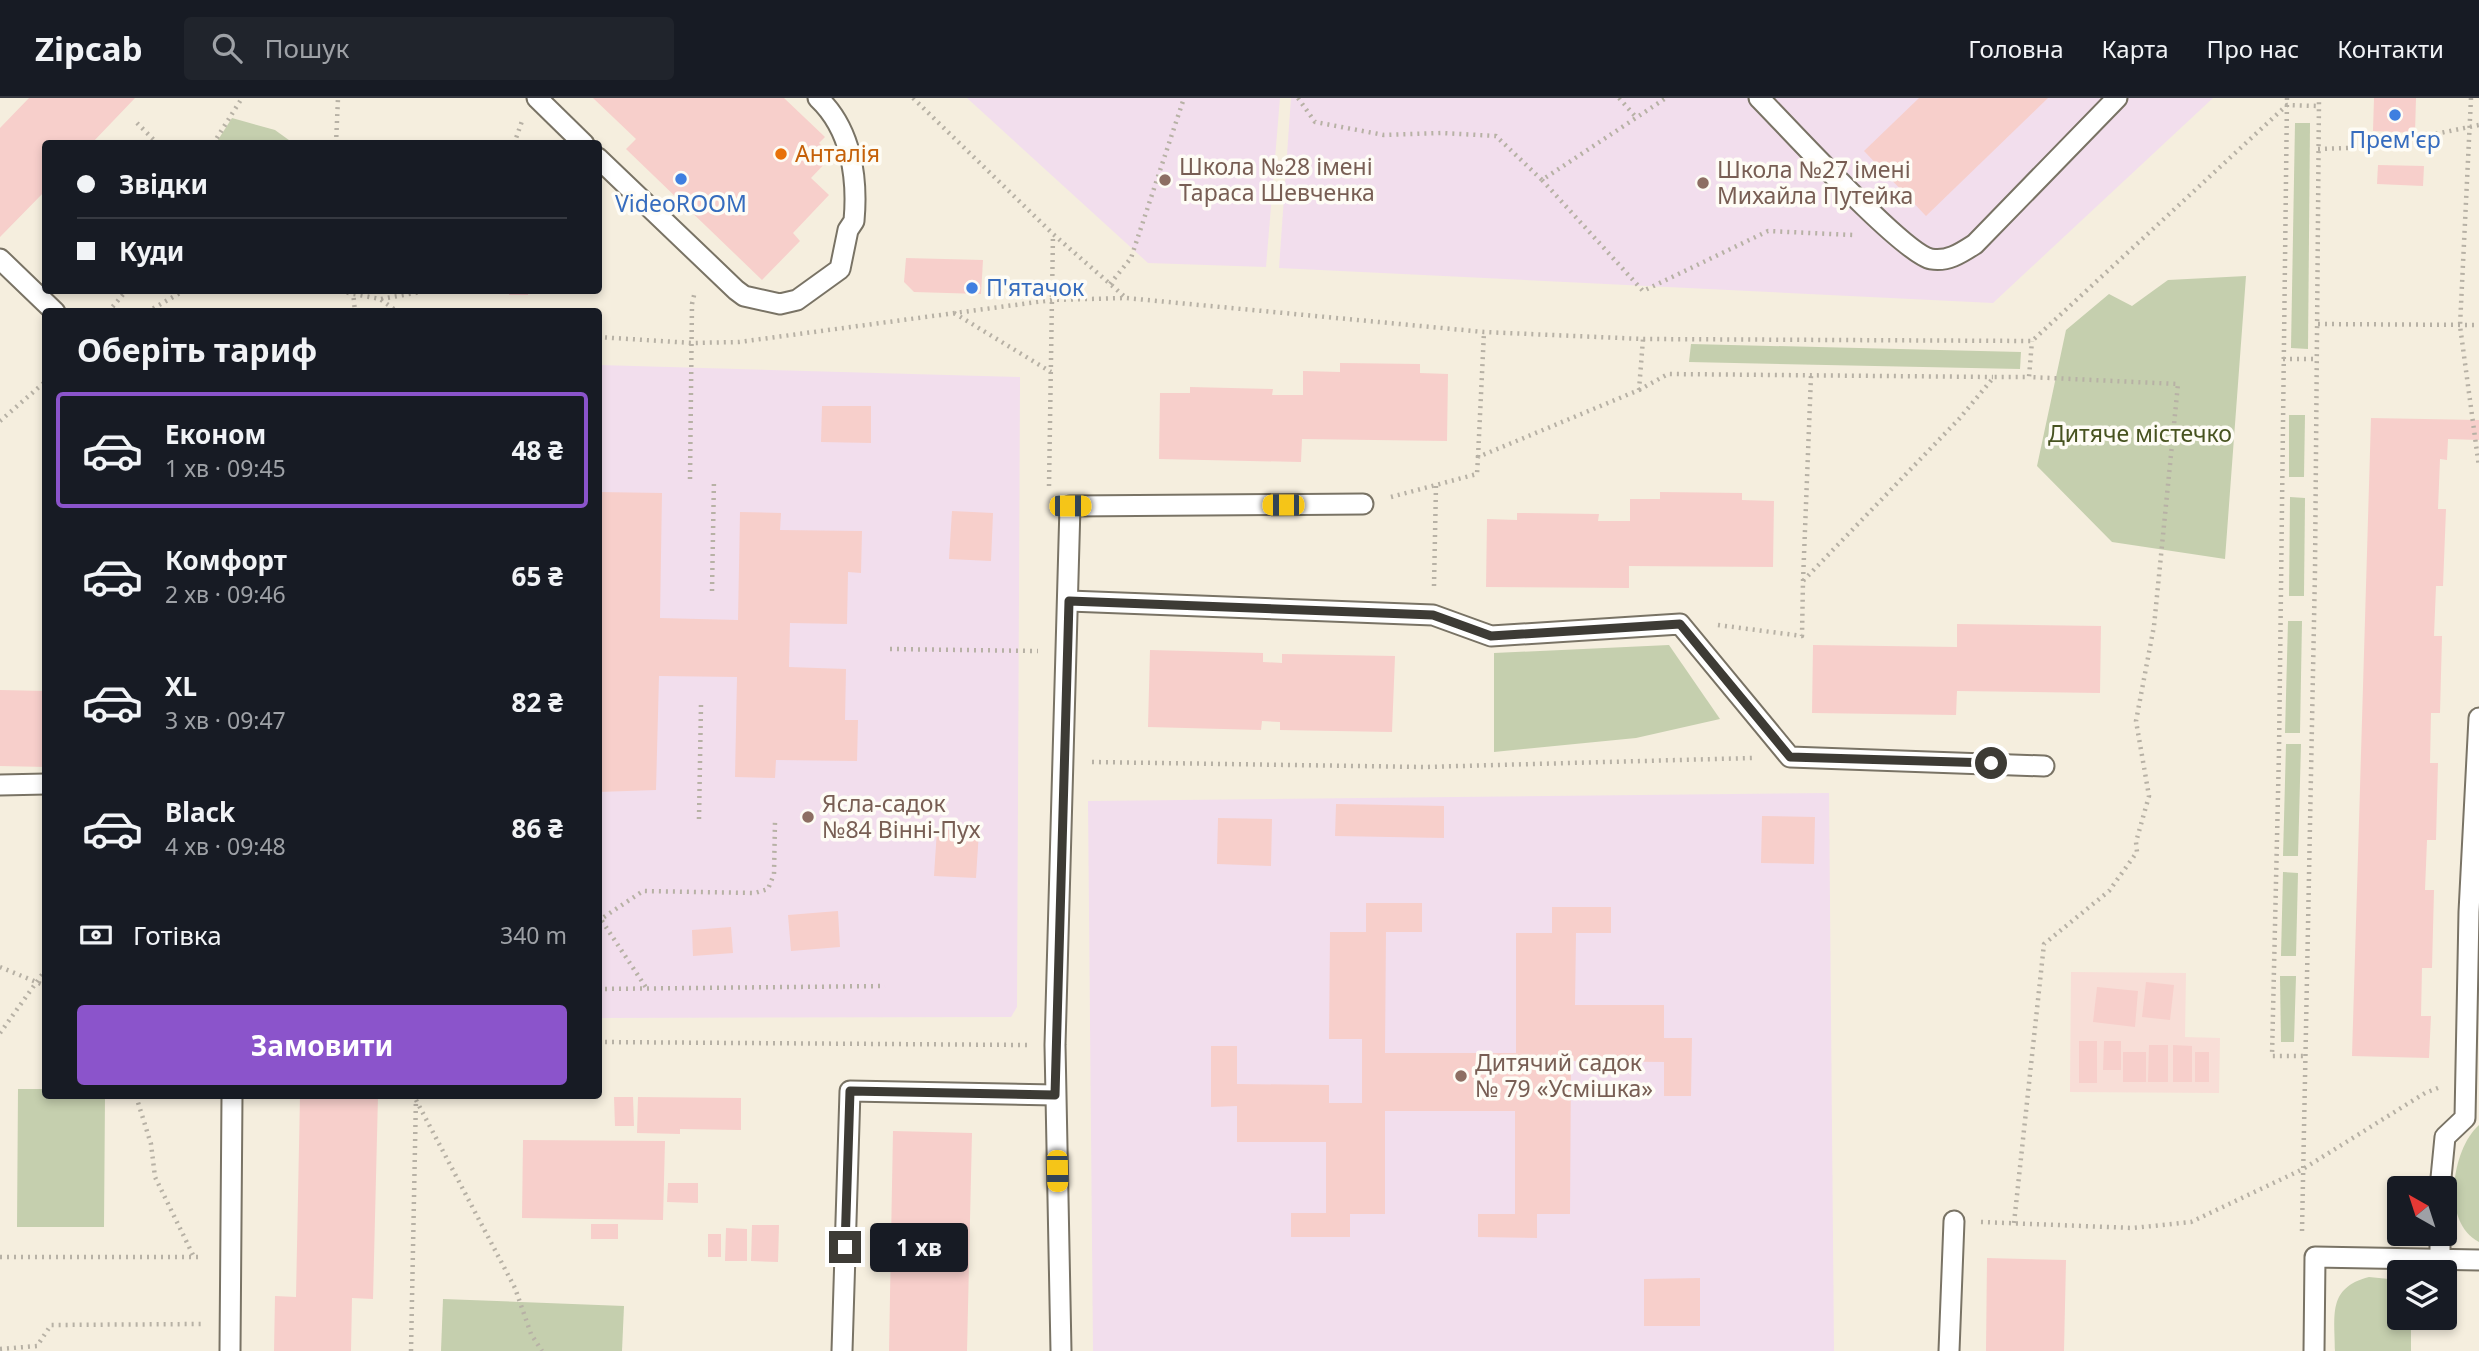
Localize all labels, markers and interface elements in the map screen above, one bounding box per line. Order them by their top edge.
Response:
search box [184,17,674,80]
text: Zipcab [35,26,142,71]
icon: search [208,29,246,67]
text: Пошук [264,30,349,66]
text: Головна [1968,32,2064,65]
text: Карта [2102,32,2169,65]
text: Про нас [2207,32,2299,65]
text: Контакти [2337,32,2444,65]
marker: Прем'єр [2387,107,2403,123]
place label: Прем'єр [2349,123,2441,155]
place label: Анталія [795,137,880,169]
marker: Анталія [773,146,789,162]
place label: Школа №28 імені Тараса Шевченка [1179,150,1375,208]
place label: Школа №27 імені Михайла Путейка [1717,153,1913,211]
text: Звідки [119,166,208,202]
marker: VideoROOM [673,171,689,187]
marker: Школа №28 імені Тараса Шевченка [1157,172,1173,188]
marker: Школа №27 імені Михайла Путейка [1695,175,1711,191]
place label: VideoROOM [615,187,747,219]
text: Куди [119,233,184,269]
place label: П'ятачок [986,271,1085,303]
marker: П'ятачок [964,280,980,296]
text: Оберіть тариф [77,328,317,371]
text: Економ [165,416,266,452]
park label: Дитяче містечко [2048,417,2232,449]
icon: car [81,419,144,482]
text: 48 ₴ [512,432,563,468]
text: 1 хв · 09:45 [165,452,286,484]
car [1263,495,1305,516]
car [1050,496,1092,517]
text: Комфорт [165,542,287,578]
icon: car [81,545,144,608]
text: 65 ₴ [512,558,563,594]
text: 2 хв · 09:46 [165,578,286,610]
text: XL [165,668,197,704]
icon: car [81,671,144,734]
text: 82 ₴ [512,684,563,720]
text: 3 хв · 09:47 [165,704,286,736]
route start [1975,747,2007,779]
place label: Ясла-садок №84 Вінні-Пух [822,787,981,845]
text: Black [165,794,235,830]
icon: car [81,797,144,860]
marker: Ясла-садок №84 Вінні-Пух [800,809,816,825]
text: 86 ₴ [512,810,563,846]
text: 4 хв · 09:48 [165,830,286,862]
icon: cash [77,916,115,954]
text: Готівка [133,917,222,953]
text: 340 m [500,919,567,951]
button: Замовити [77,1005,567,1085]
place label: Дитячий садок № 79 «Усмішка» [1475,1046,1653,1104]
marker: Дитячий садок № 79 «Усмішка» [1453,1068,1469,1084]
car [1047,1150,1068,1192]
north arrow [2387,1176,2457,1246]
map controls [2387,1176,2457,1330]
callout: 1 хв [870,1222,968,1272]
route end [829,1231,861,1263]
text: 1 хв [896,1231,942,1263]
button: layers [2387,1260,2457,1330]

